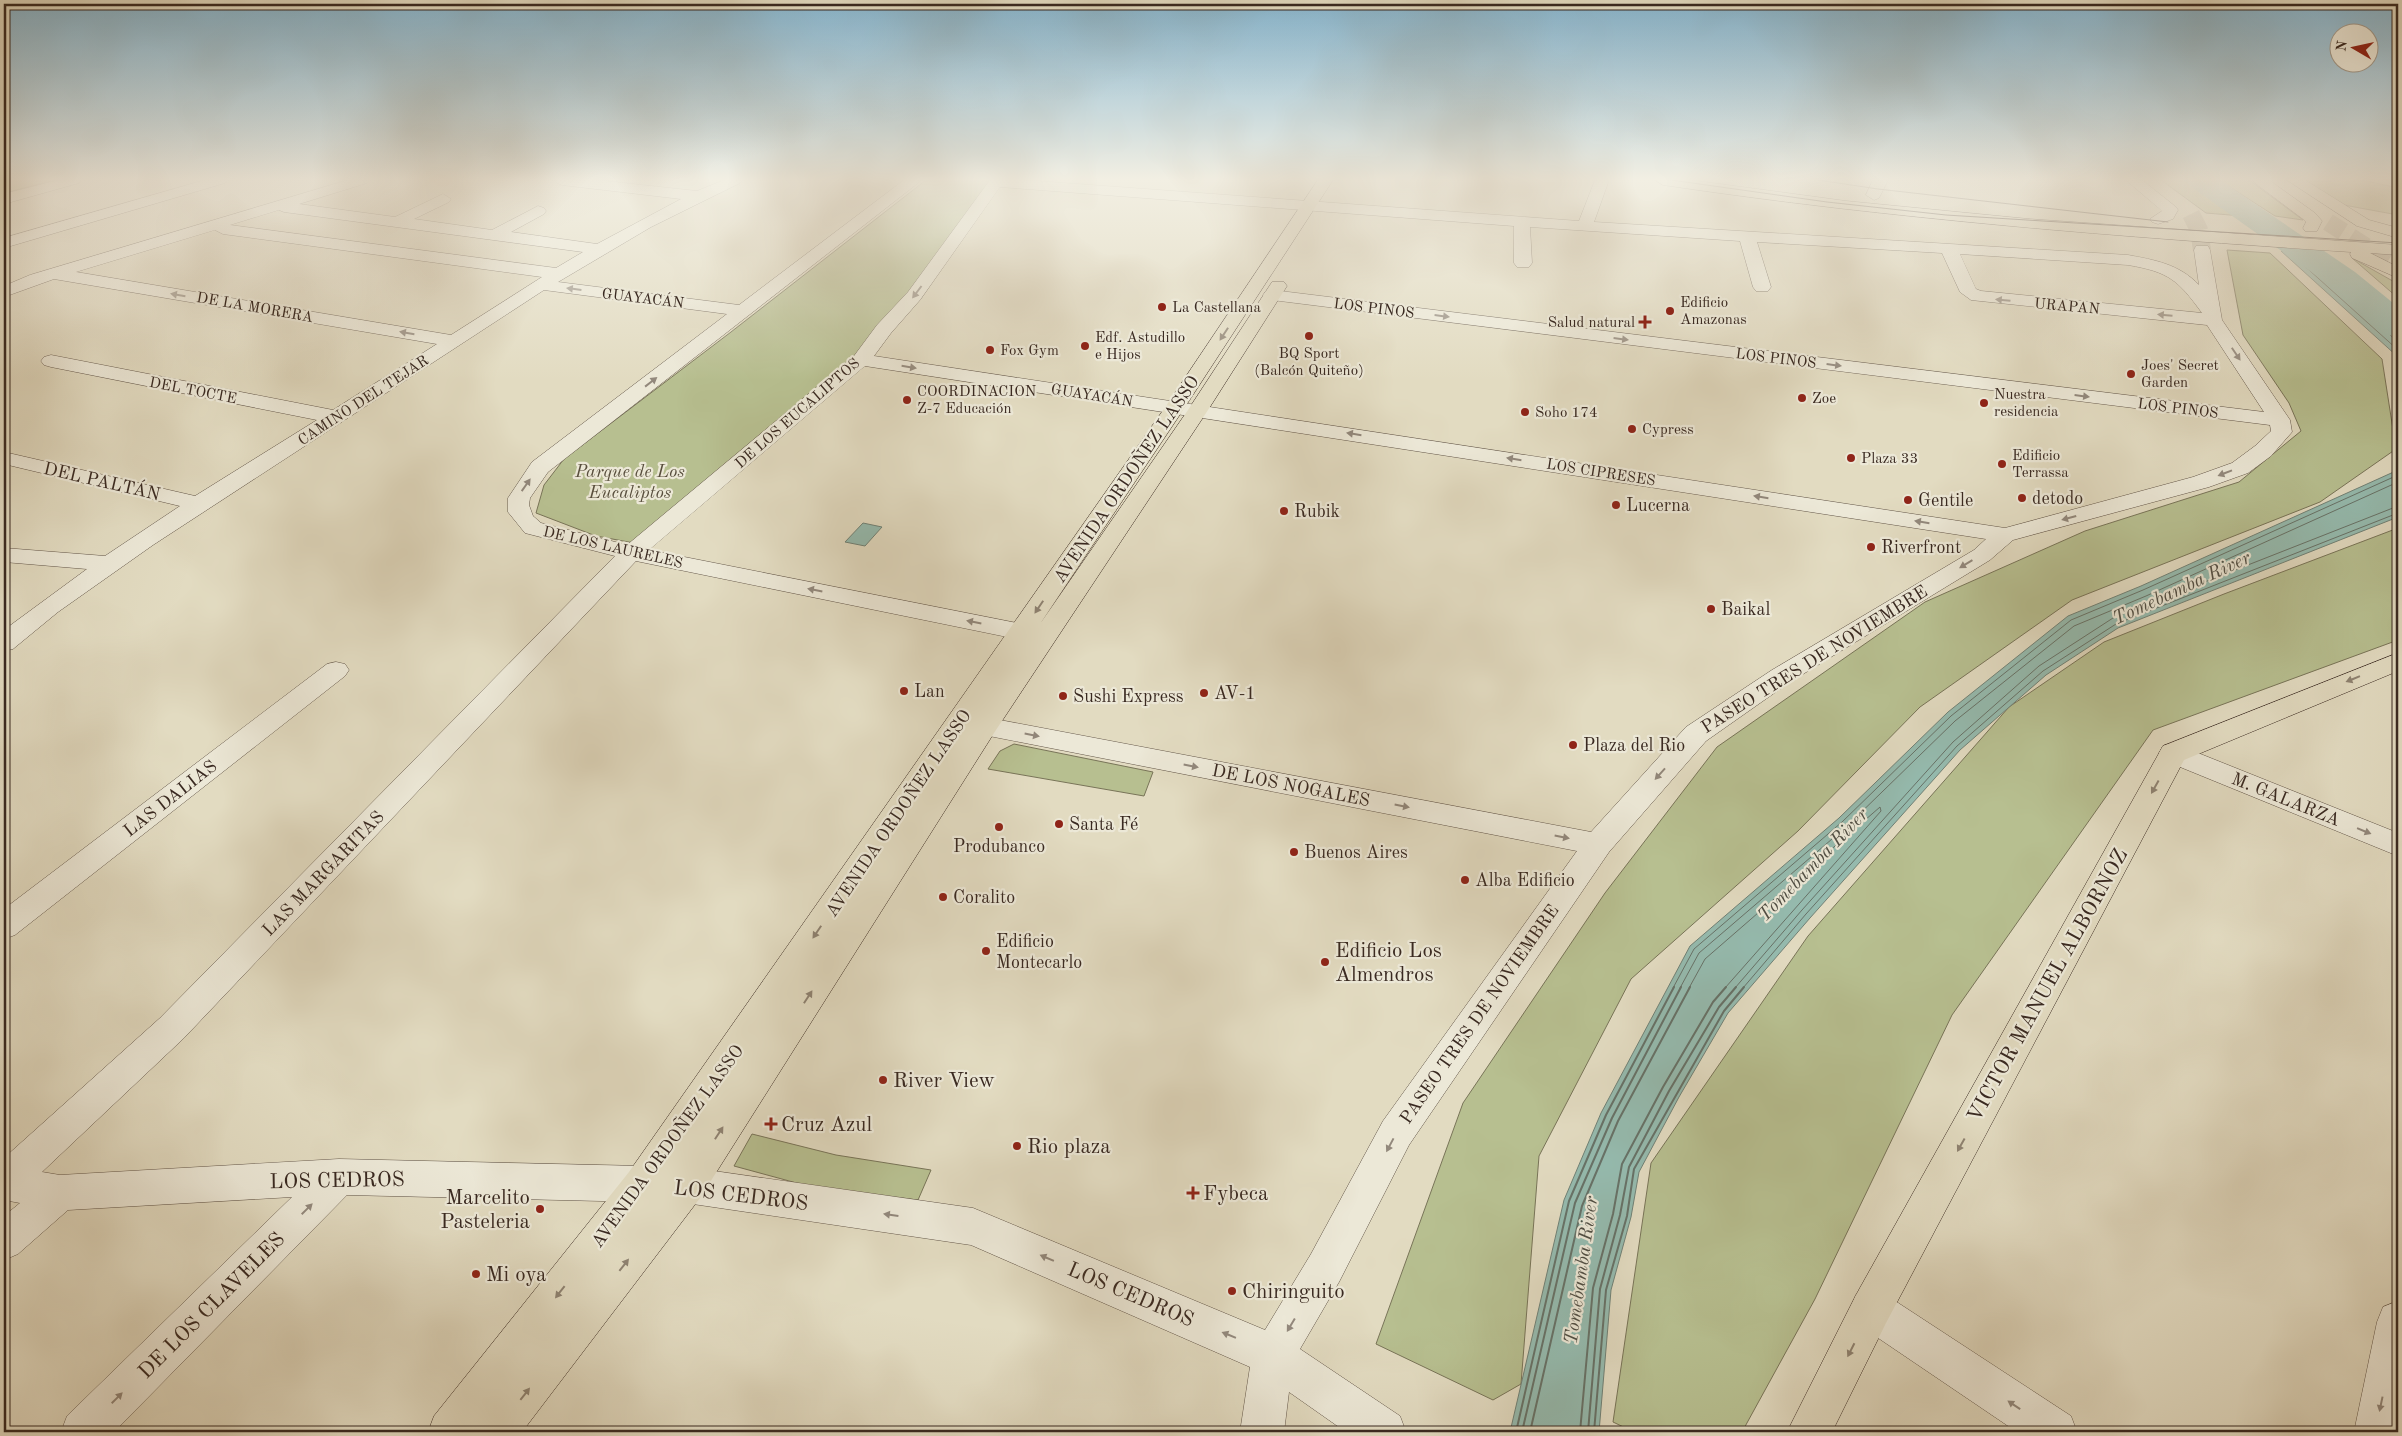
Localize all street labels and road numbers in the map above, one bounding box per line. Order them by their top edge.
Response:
street label: GUAYACÁN [601,284,686,312]
street label: DE LA MORERA [195,291,315,326]
street label: LOS PINOS [1332,297,1415,322]
street label: URAPAN [2033,297,2101,318]
street label: LOS PINOS [1734,347,1817,372]
street label: CAMINO DEL TEJAR [296,353,432,449]
street label: DE LOS EUCALIPTOS [733,356,863,472]
street label: AVENIDA ORDOÑEZ LASSO [1047,370,1203,586]
street label: DEL TOCTE [148,376,238,407]
street label: GUAYACÁN [1050,380,1135,410]
street label: LOS PINOS [2136,397,2219,422]
street label: DEL PALTÁN [42,456,163,504]
street label: LOS CIPRESES [1545,457,1656,490]
street label: DE LOS LAURELES [541,525,684,572]
street label: PASEO TRES DE NOVIEMBRE [1698,583,1931,737]
street label: AVENIDA ORDOÑEZ LASSO [819,704,975,920]
street label: LAS DALIAS [121,757,221,841]
street label: DE LOS NOGALES [1210,762,1371,810]
street label: M. GALARZA [2229,770,2343,830]
street label: LAS MARGARITAS [260,808,388,940]
street label: VICTOR MANUEL ALBORNOZ [1964,846,2132,1126]
street label: PASEO TRES DE NOVIEMBRE [1397,902,1563,1127]
street label: AVENIDA ORDOÑEZ LASSO [584,1039,747,1251]
street label: LOS CEDROS [269,1170,405,1193]
street label: LOS CEDROS [672,1178,809,1215]
street label: DE LOS CLAVELES [135,1229,289,1383]
street label: LOS CEDROS [1064,1259,1197,1331]

